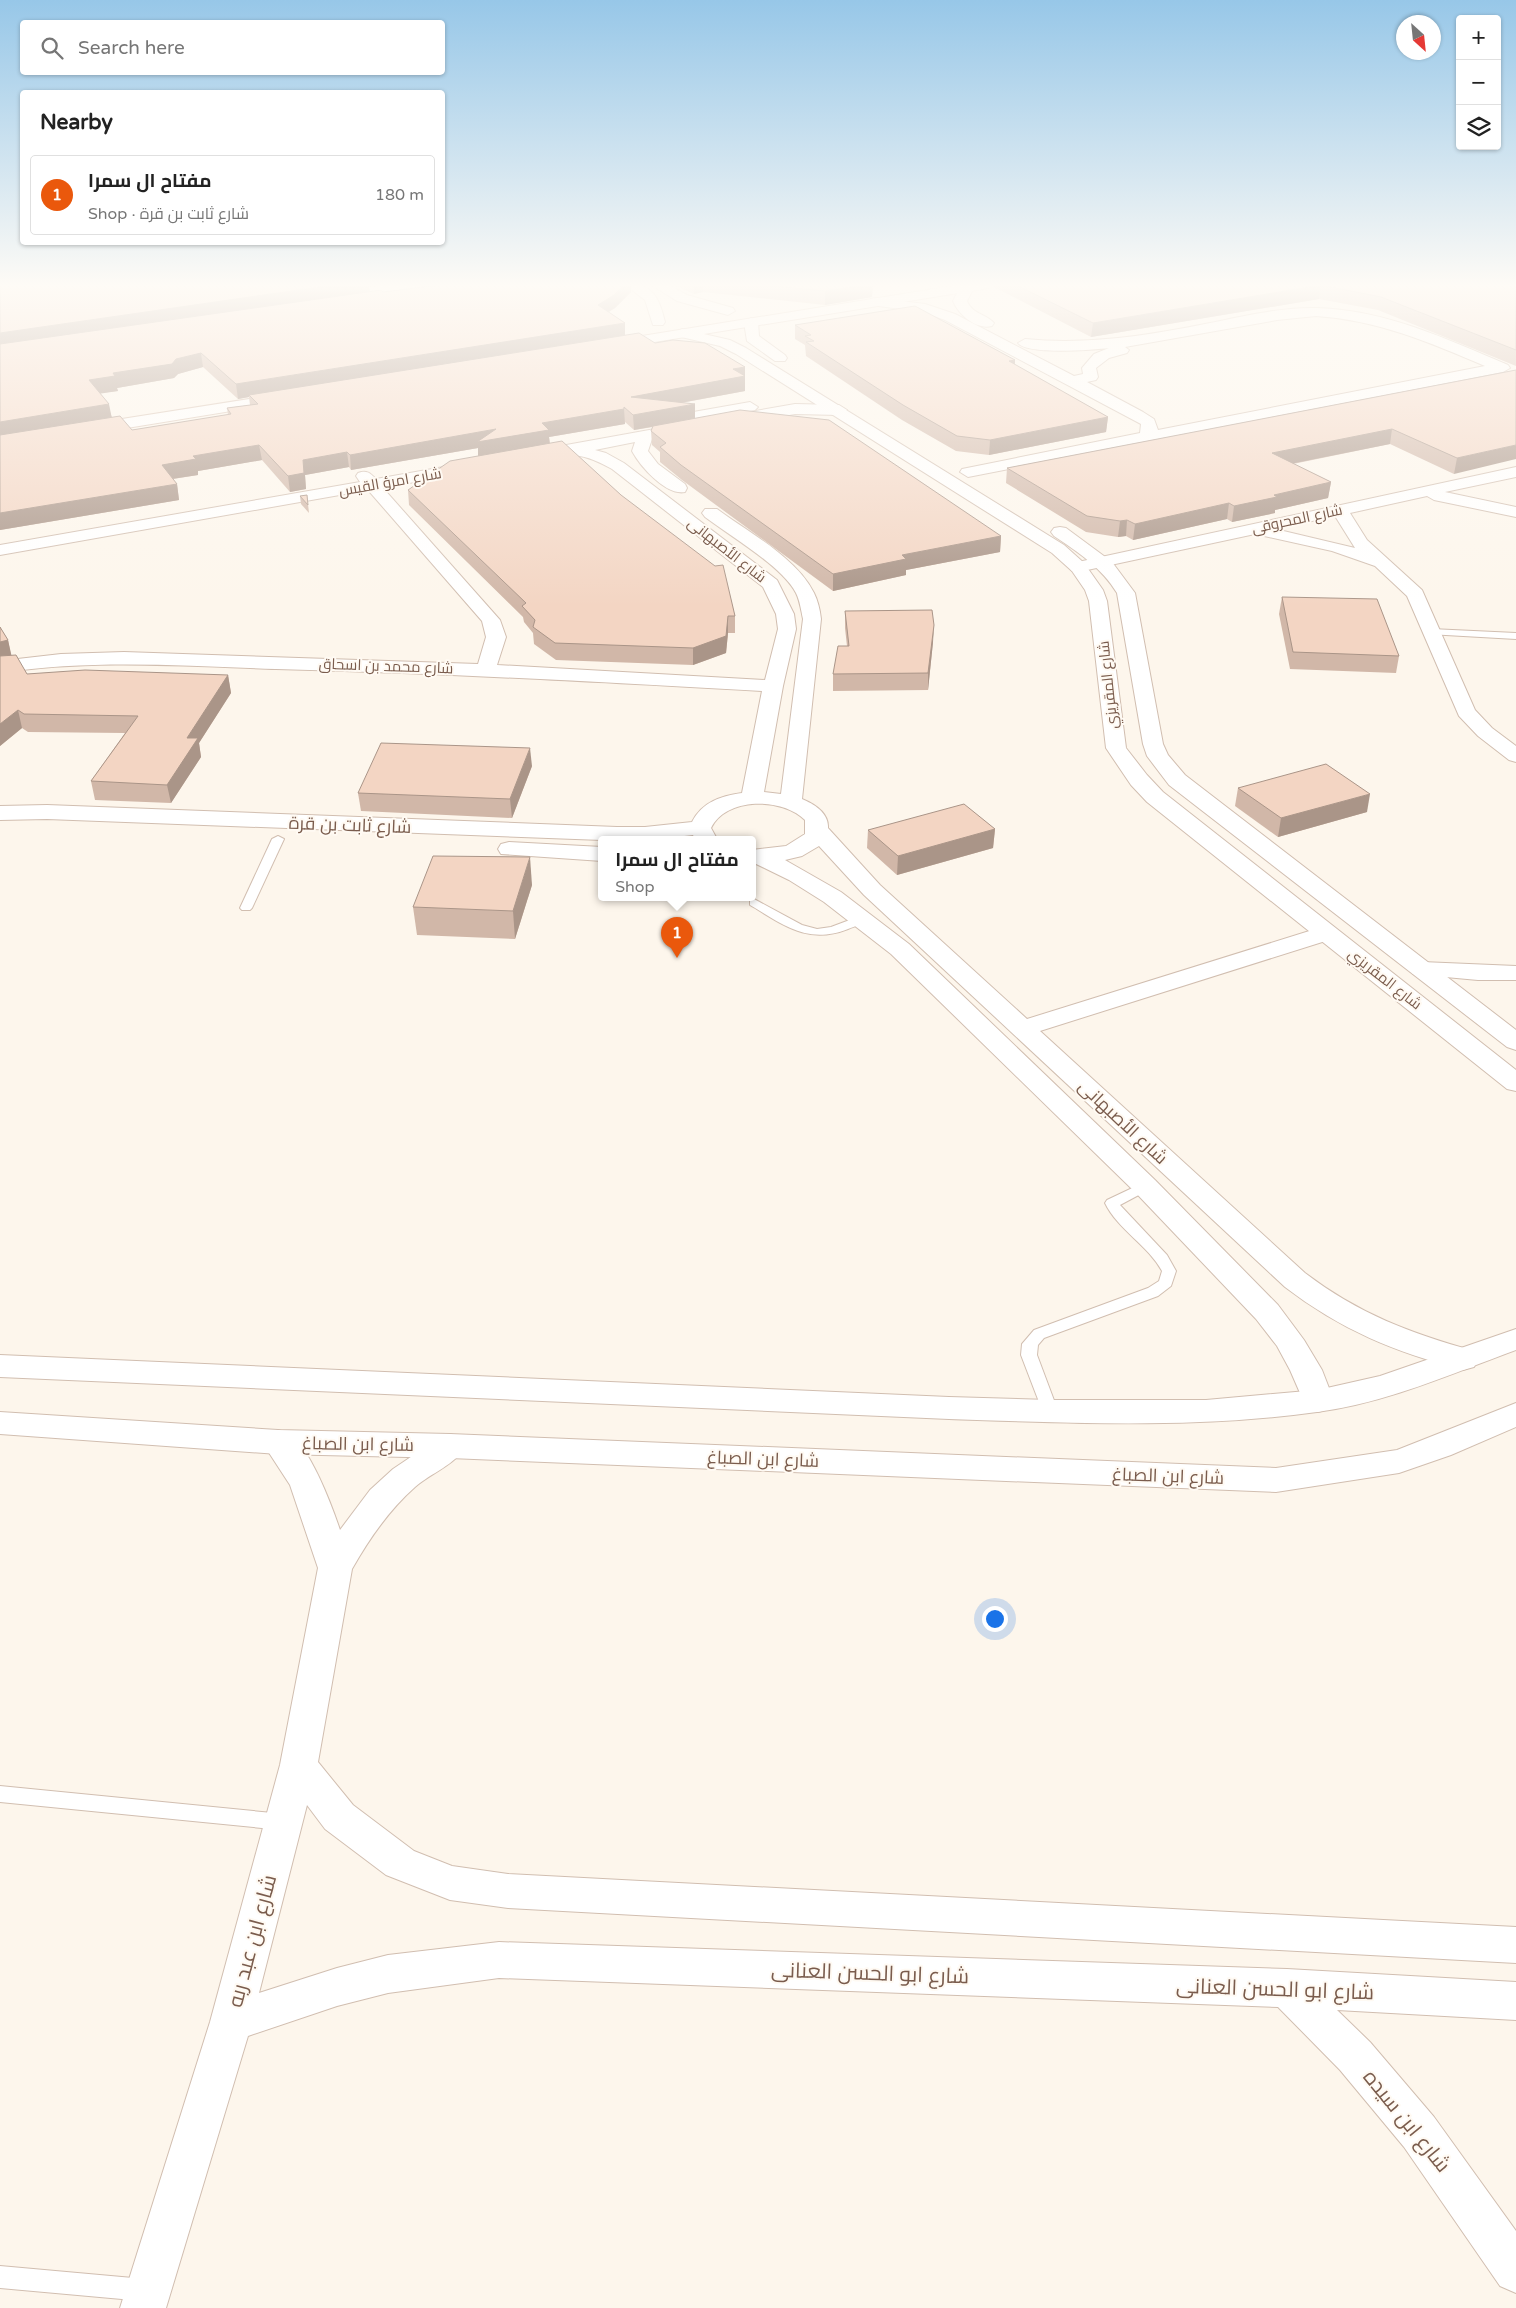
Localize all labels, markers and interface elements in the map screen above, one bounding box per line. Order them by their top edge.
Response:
north arrow [1396,15,1441,60]
map controls [1456,15,1501,150]
button: + [1456,15,1501,60]
search box [20,20,445,75]
icon: search [38,34,66,62]
text: Search here [78,37,185,59]
button: − [1456,60,1501,105]
button: layers [1456,105,1501,150]
text: Nearby [40,110,113,135]
text: مفتاح ال سمرا [88,170,212,192]
text: 1 [52,185,62,205]
text: 180 m [375,185,424,205]
text: Shop · شارع ثابت بن قرة [88,204,249,224]
street label: شارع امرؤ القيس [337,464,443,502]
street label: شارع المحروقى [1250,501,1344,539]
street label: شارع الأصبهانى [683,514,770,588]
street label: شارع المقريزي [1094,640,1125,730]
street label: شارع محمد بن اسحاق [318,655,454,679]
street label: شارع ثابت بن قرة [288,812,412,839]
popup [598,836,756,901]
text: مفتاح ال سمرا [615,849,739,871]
text: Shop [615,877,655,897]
pin: 1 [661,917,693,958]
street label: شارع المقريزي [1343,945,1425,1016]
street label: شارع الأصبهانى [1073,1075,1172,1170]
street label: شارع ابن الصباغ [302,1432,414,1457]
street label: شارع ابن الصباغ [707,1446,819,1473]
street label: شارع ابن الصباغ [1112,1463,1224,1490]
your location [982,1606,1008,1632]
street label: شارع ابن عبد ربه [223,1872,283,2010]
street label: شارع ابو الحسن العنانى [770,1958,969,1990]
street label: شارع ابو الحسن العنانى [1175,1974,1374,2006]
street label: شارع ابن سيده [1357,2065,1456,2178]

